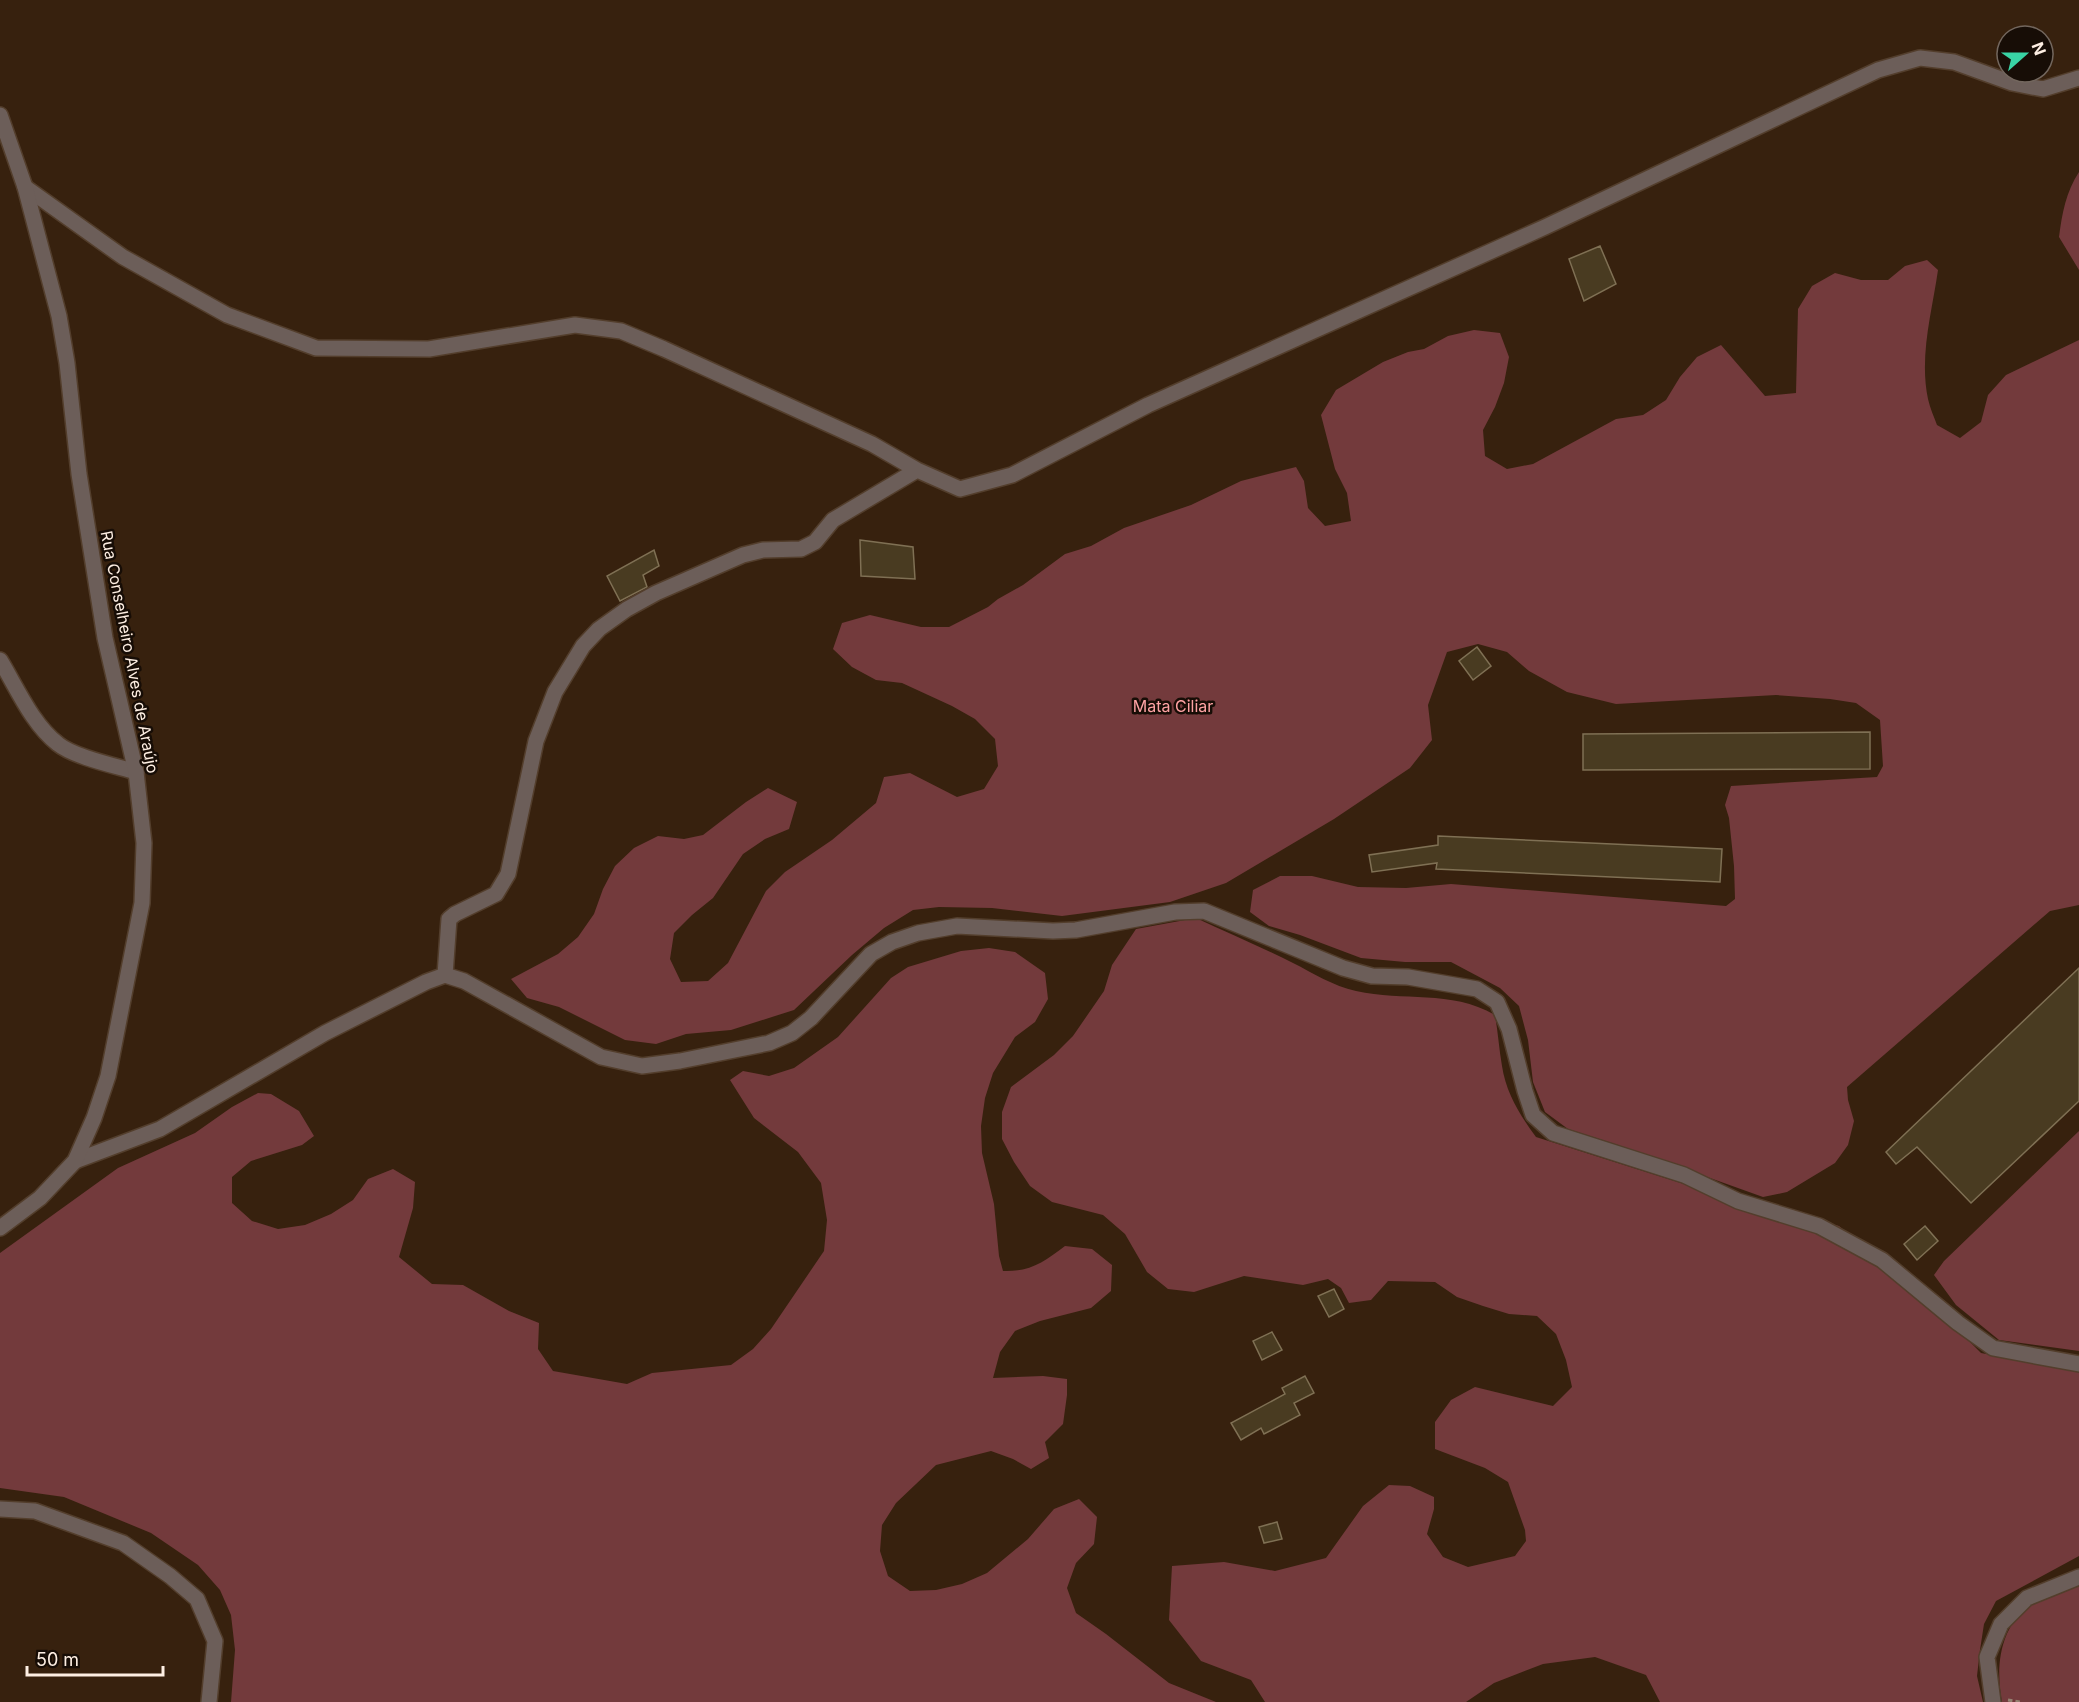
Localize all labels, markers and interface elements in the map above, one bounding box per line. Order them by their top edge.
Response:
north arrow [1995,24,2055,84]
text: N [2027,39,2051,58]
street label: Rua Conselheiro Alves de Araújo [97,529,163,775]
park label: Mata Ciliar [1133,696,1213,716]
scale bar [27,1639,164,1677]
text: 50 m [36,1649,79,1670]

